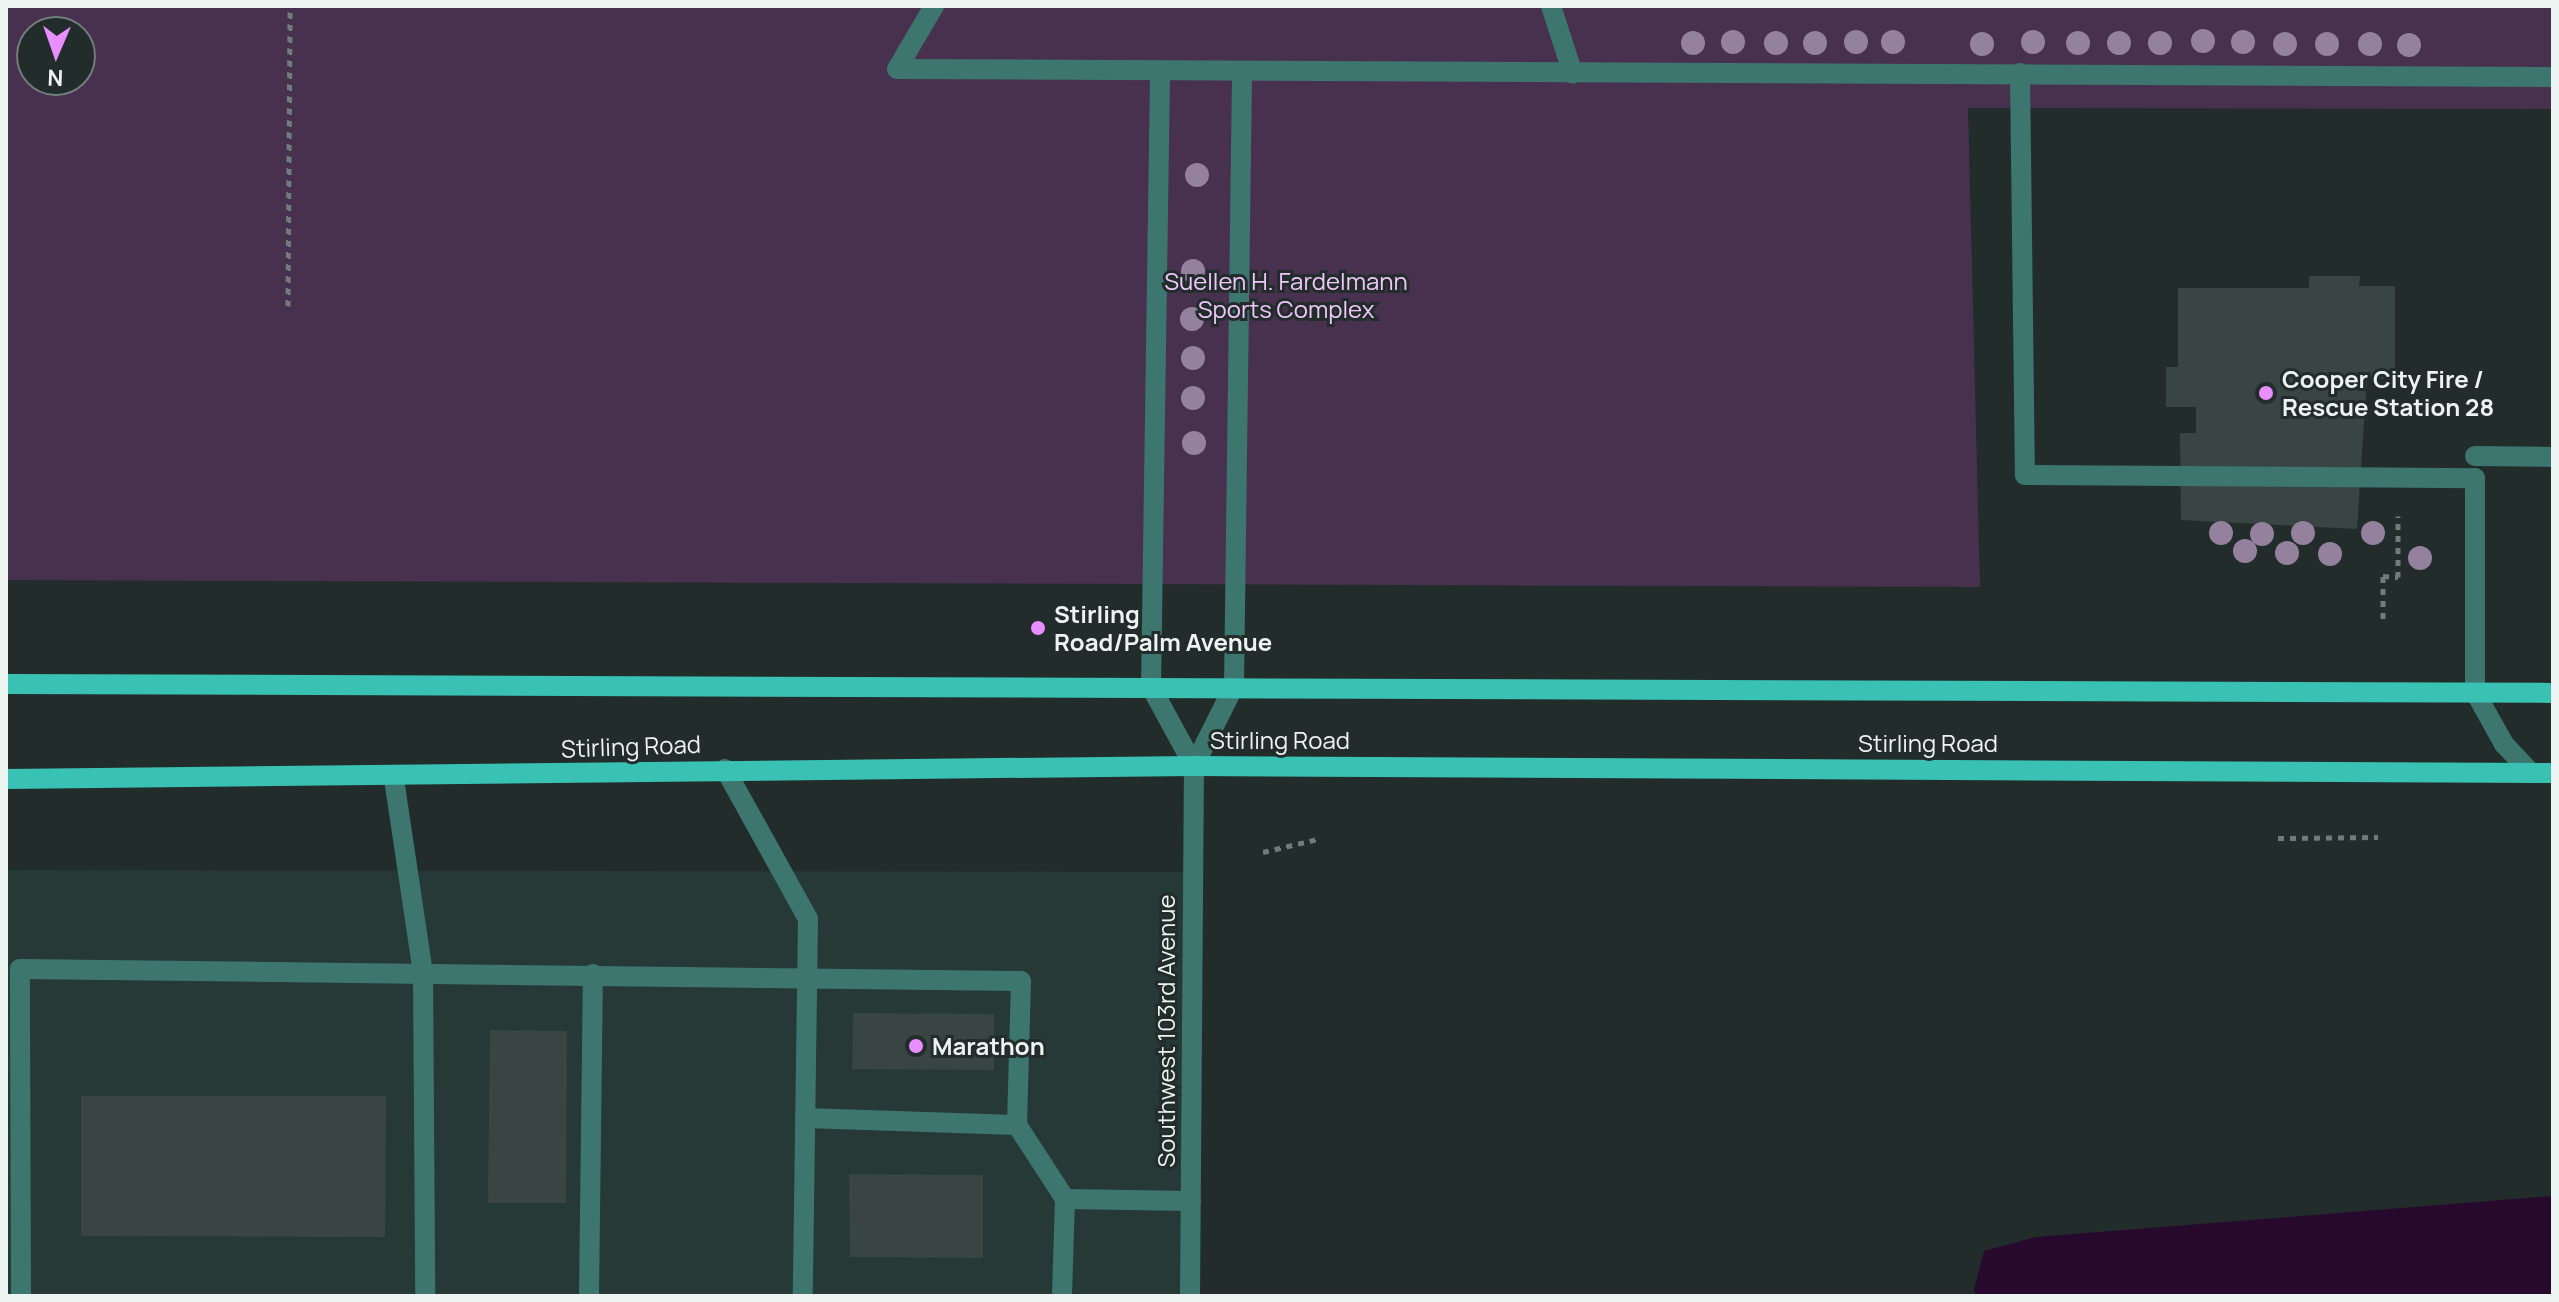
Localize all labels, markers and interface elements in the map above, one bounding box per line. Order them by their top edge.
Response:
north arrow [16,16,96,96]
text: N [47,63,64,93]
park label: Suellen H. Fardelmann Sports Complex [1164,267,1408,323]
place label: Cooper City Fire / Rescue Station 28 [2282,365,2494,421]
marker: Cooper City Fire / Rescue Station 28 [2257,384,2275,402]
place label: Stirling Road/Palm Avenue [1054,600,1272,656]
marker: Stirling Road/Palm Avenue [1029,619,1047,637]
street label: Stirling Road [1210,726,1350,754]
street label: Stirling Road [561,729,701,763]
street label: Stirling Road [1858,729,1998,757]
street label: Southwest 103rd Avenue [1152,895,1180,1167]
place label: Marathon [932,1032,1045,1060]
marker: Marathon [907,1037,925,1055]

